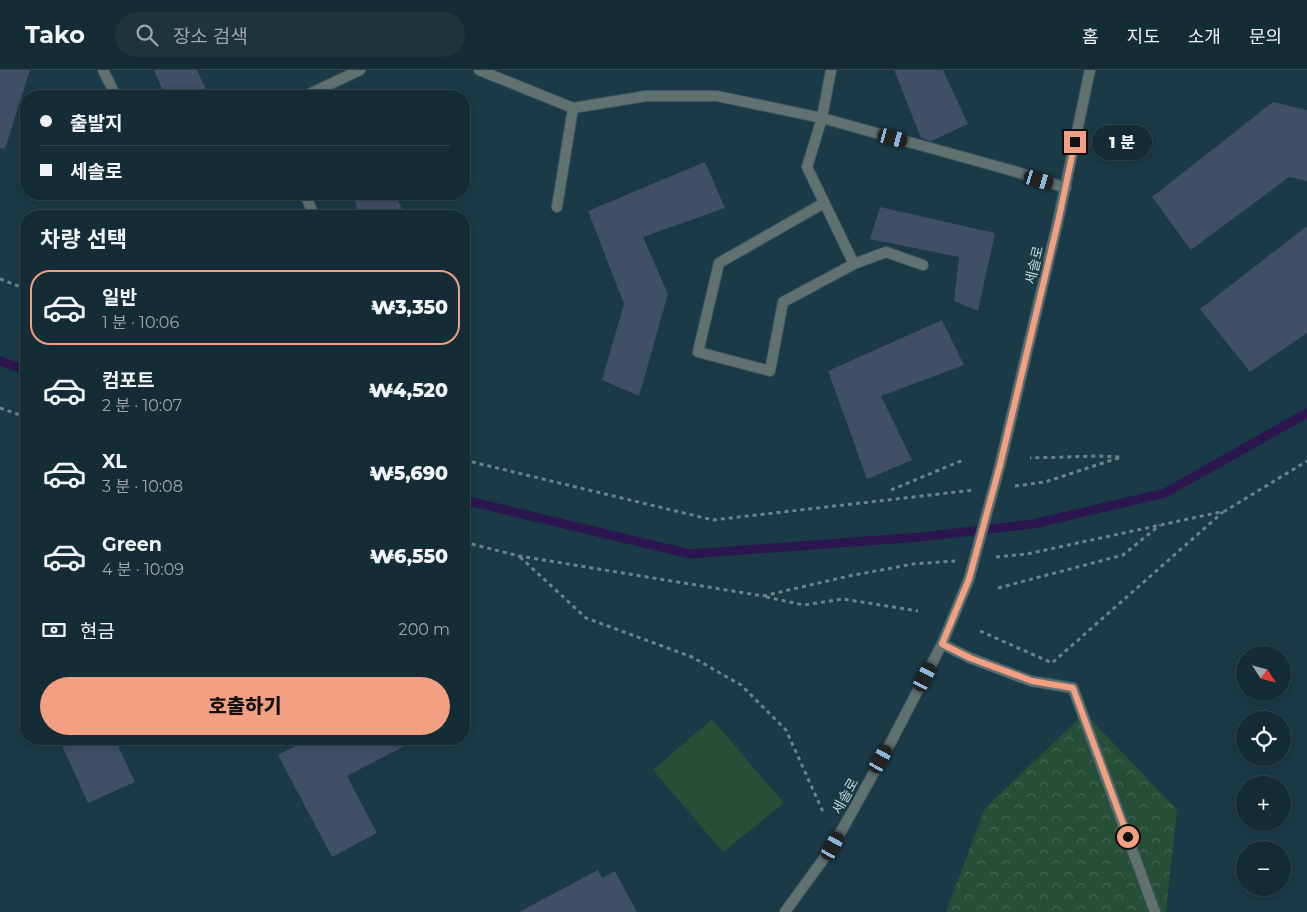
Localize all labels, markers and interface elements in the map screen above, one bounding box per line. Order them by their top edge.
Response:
search box [115,12,465,57]
text: Tako [25,20,85,49]
icon: search [133,21,161,49]
text: 장소 검색 [173,25,248,48]
text: 홈 [1082,26,1099,48]
text: 지도 [1127,26,1160,48]
text: 소개 [1188,26,1221,48]
text: 문의 [1249,26,1282,48]
text: 출발지 [70,112,122,135]
callout: 1 분 [1092,124,1152,160]
car [876,127,909,149]
route end [1064,131,1086,153]
text: 1 분 [1109,133,1135,152]
text: 세솔로 [70,160,122,183]
car [1022,168,1055,192]
text: 차량 선택 [40,226,127,253]
street label: 세솔로 [1021,244,1047,286]
icon: car [42,285,87,330]
text: 일반 [102,286,137,309]
text: ₩3,350 [371,296,448,319]
text: 1 분 · 10:06 [102,313,179,332]
icon: car [42,368,87,413]
text: 컴포트 [102,369,154,392]
text: ₩4,520 [369,379,448,402]
text: 2 분 · 10:07 [102,396,182,415]
text: XL [102,450,127,473]
icon: car [42,451,87,496]
text: ₩5,690 [369,462,448,485]
text: 3 분 · 10:08 [102,477,183,496]
text: Green [102,533,162,556]
icon: car [42,534,87,579]
text: ₩6,550 [370,545,448,568]
text: 4 분 · 10:09 [102,560,184,579]
icon: cash [40,616,68,644]
text: 현금 [80,620,115,643]
text: 200 m [399,620,450,639]
north arrow [1236,646,1291,701]
map controls [1236,646,1291,896]
car [911,660,938,694]
button: 호출하기 [40,677,450,735]
button: locate [1236,711,1291,766]
car [867,742,894,776]
street label: 세솔로 [828,775,862,817]
button: + [1236,776,1291,831]
route start [1117,826,1139,848]
car [819,829,846,863]
button: − [1236,841,1291,896]

